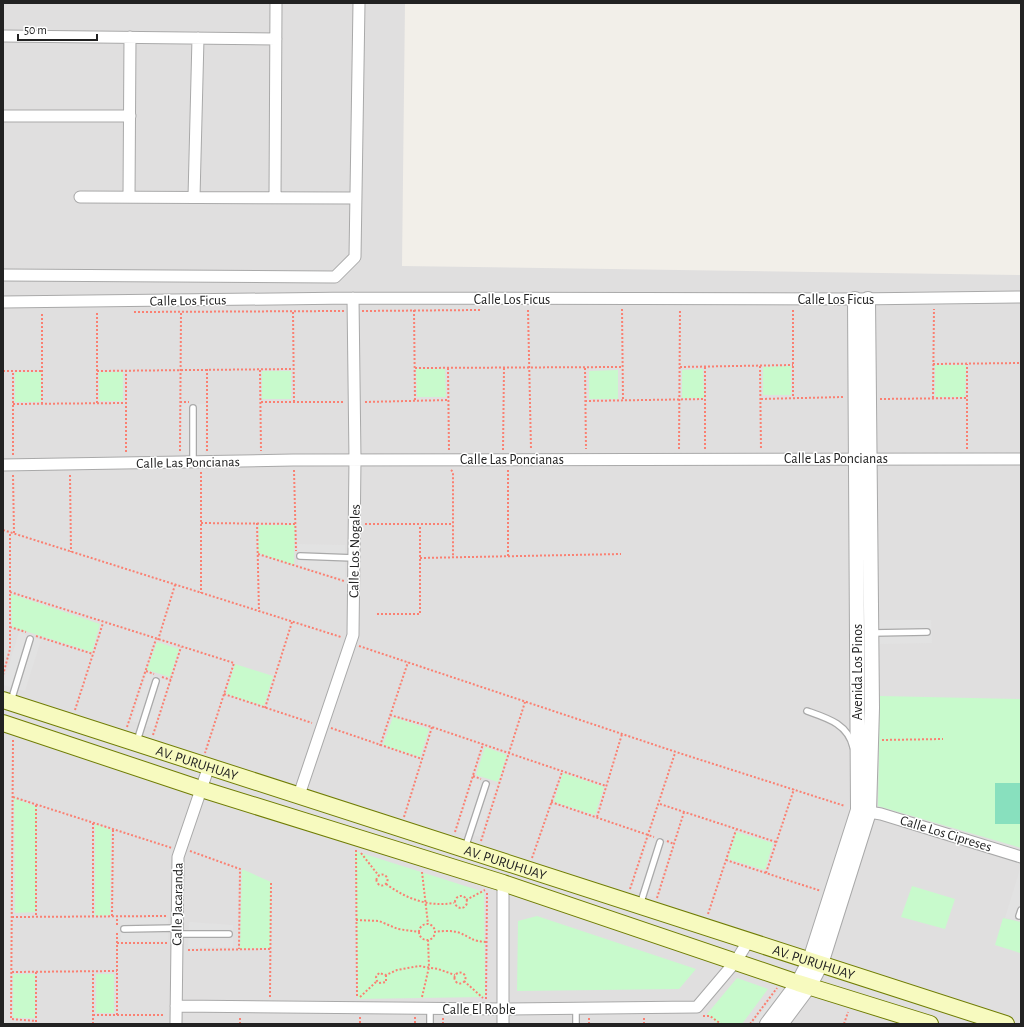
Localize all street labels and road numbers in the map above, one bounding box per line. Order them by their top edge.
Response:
street label: Calle Los Ficus [150,293,226,309]
street label: Calle Los Ficus [474,293,550,307]
street label: Calle Los Ficus [798,293,874,307]
street label: Calle Las Poncianas [784,452,888,466]
street label: Calle Las Poncianas [460,453,564,467]
street label: Calle Las Poncianas [136,455,240,471]
street label: Calle Los Nogales [347,504,363,598]
street label: Avenida Los Pinos [851,624,865,720]
street label: AV. PURUHUAY [154,744,240,784]
street label: Calle Los Cipreses [898,813,993,855]
street label: AV. PURUHUAY [462,843,548,883]
street label: Calle Jacaranda [170,862,186,946]
street label: AV. PURUHUAY [771,943,857,983]
street label: Calle El Roble [442,1003,516,1017]

